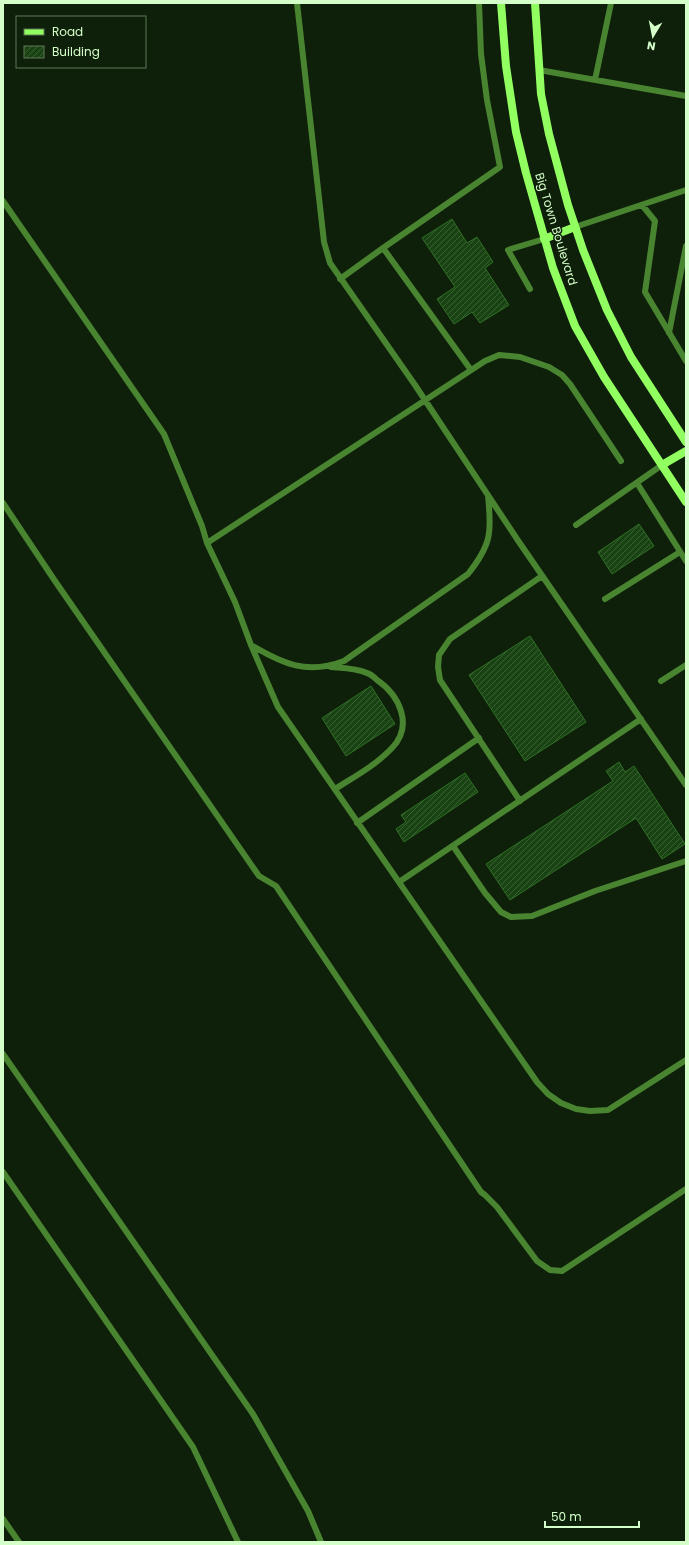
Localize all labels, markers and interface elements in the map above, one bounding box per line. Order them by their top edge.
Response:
legend [16,16,146,68]
north arrow [633,16,673,56]
text: Road [52,23,83,40]
text: N [646,37,657,54]
text: Building [52,43,100,60]
street label: Big Town Boulevard [531,170,582,287]
scale bar [545,1503,639,1529]
text: 50 m [551,1508,582,1525]

